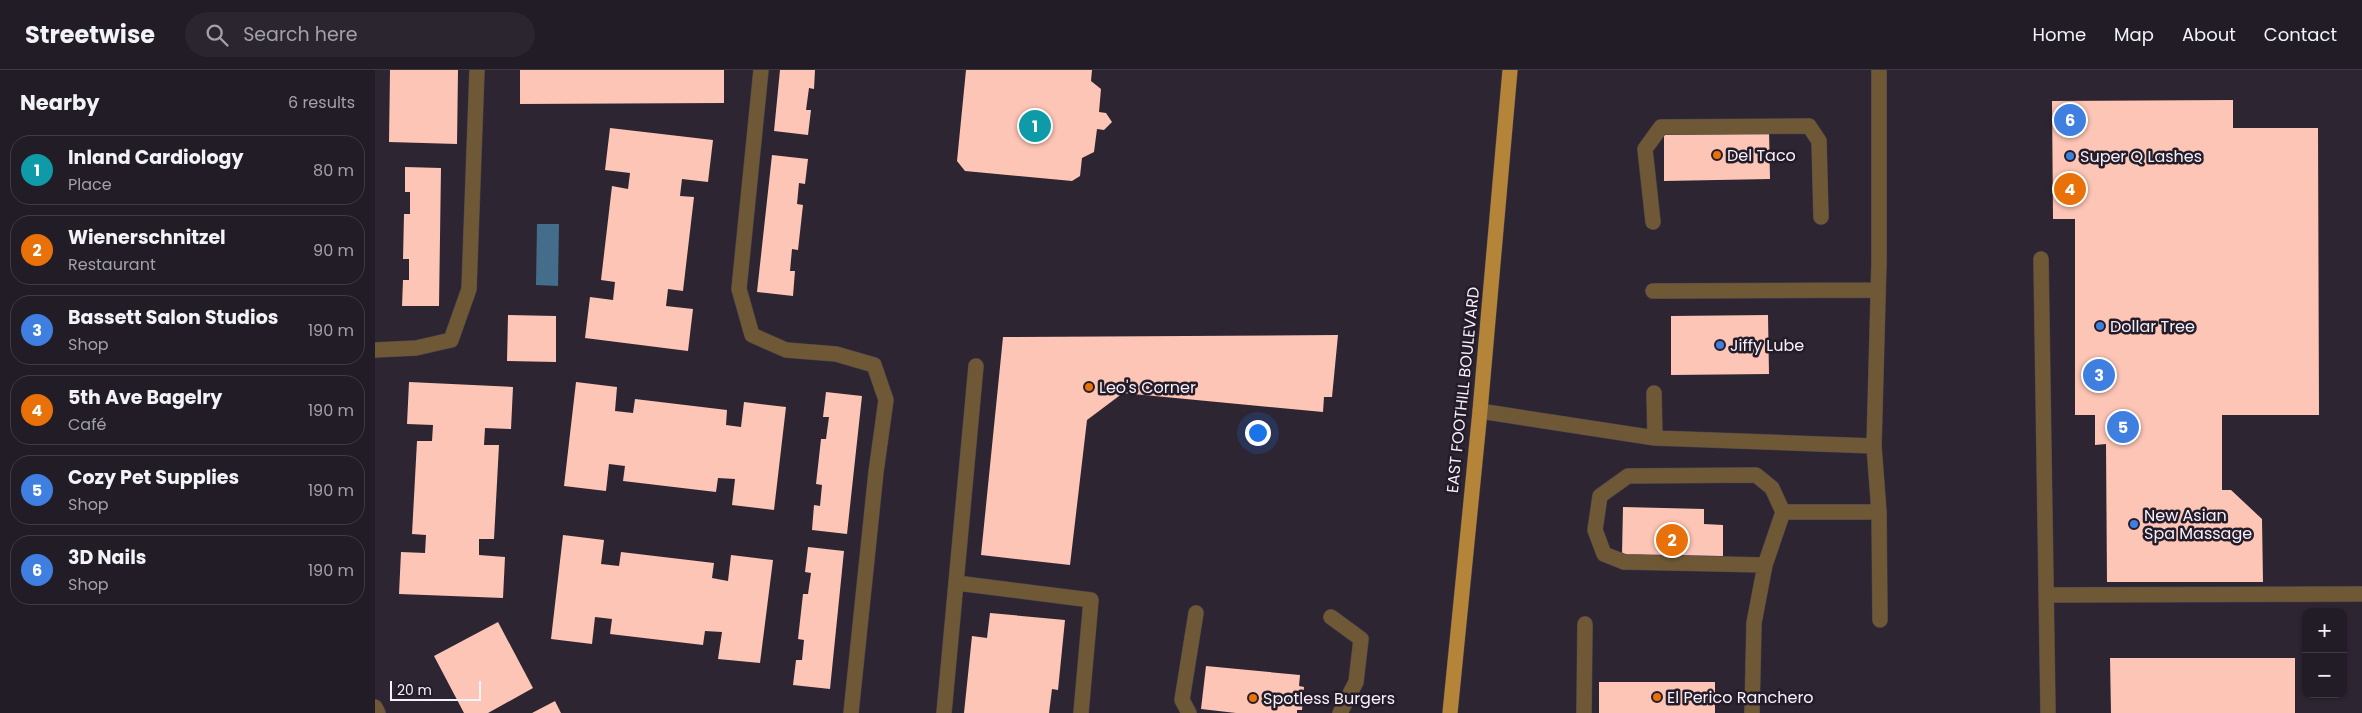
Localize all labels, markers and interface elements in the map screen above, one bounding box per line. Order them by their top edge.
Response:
search box [185,12,535,57]
text: Streetwise [25,18,155,51]
icon: search [203,21,231,49]
text: Search here [243,21,358,48]
text: Home [2032,22,2086,47]
text: Map [2114,22,2154,47]
text: About [2182,22,2236,47]
text: Contact [2264,22,2337,47]
text: Nearby [20,88,100,117]
text: 6 results [288,91,355,114]
pin: 6 [2054,101,2086,139]
pin: 1 [1019,107,1051,145]
text: Inland Cardiology [68,144,243,171]
place label: Del Taco [1727,144,1796,167]
place label: Super Q Lashes [2080,145,2202,168]
marker: Del Taco [1711,149,1723,161]
marker: Super Q Lashes [2064,150,2076,162]
text: 1 [34,159,40,182]
text: 80 m [313,159,354,182]
pin: 4 [2054,170,2086,208]
text: Place [68,173,112,196]
text: Wienerschnitzel [68,224,226,251]
text: 2 [32,239,42,262]
text: 90 m [313,239,354,262]
text: Restaurant [68,253,156,276]
street label: EAST FOOTHILL BOULEVARD [1441,286,1485,494]
text: Bassett Salon Studios [68,304,278,331]
place label: Dollar Tree [2110,315,2195,338]
text: 3 [32,319,42,342]
text: 190 m [308,319,354,342]
marker: Dollar Tree [2094,320,2106,332]
text: Shop [68,333,109,356]
place label: Jiffy Lube [1730,334,1804,357]
marker: Jiffy Lube [1714,339,1726,351]
pin: 3 [2083,356,2115,394]
place label: Leo's Corner [1099,376,1196,399]
marker: Leo's Corner [1083,381,1095,393]
text: 5th Ave Bagelry [68,384,222,411]
text: 4 [32,399,42,422]
text: 190 m [308,399,354,422]
pin: 5 [2107,408,2139,446]
text: Café [68,413,106,436]
your location [1245,420,1271,446]
text: Cozy Pet Supplies [68,464,239,491]
text: 5 [32,479,42,502]
text: 190 m [308,479,354,502]
text: Shop [68,493,109,516]
place label: New Asian Spa Massage [2144,504,2252,545]
marker: New Asian Spa Massage [2128,518,2140,530]
pin: 2 [1656,521,1688,559]
text: 3D Nails [68,544,146,571]
text: 6 [32,559,42,582]
text: 190 m [308,559,354,582]
text: Shop [68,573,109,596]
map controls [2302,608,2347,698]
button: + [2302,608,2347,653]
button: − [2302,653,2347,698]
scale bar [390,678,481,701]
text: 20 m [397,680,432,700]
place label: El Perico Ranchero [1667,686,1814,709]
place label: Spotless Burgers [1263,687,1395,710]
marker: El Perico Ranchero [1651,691,1663,703]
marker: Spotless Burgers [1247,692,1259,704]

